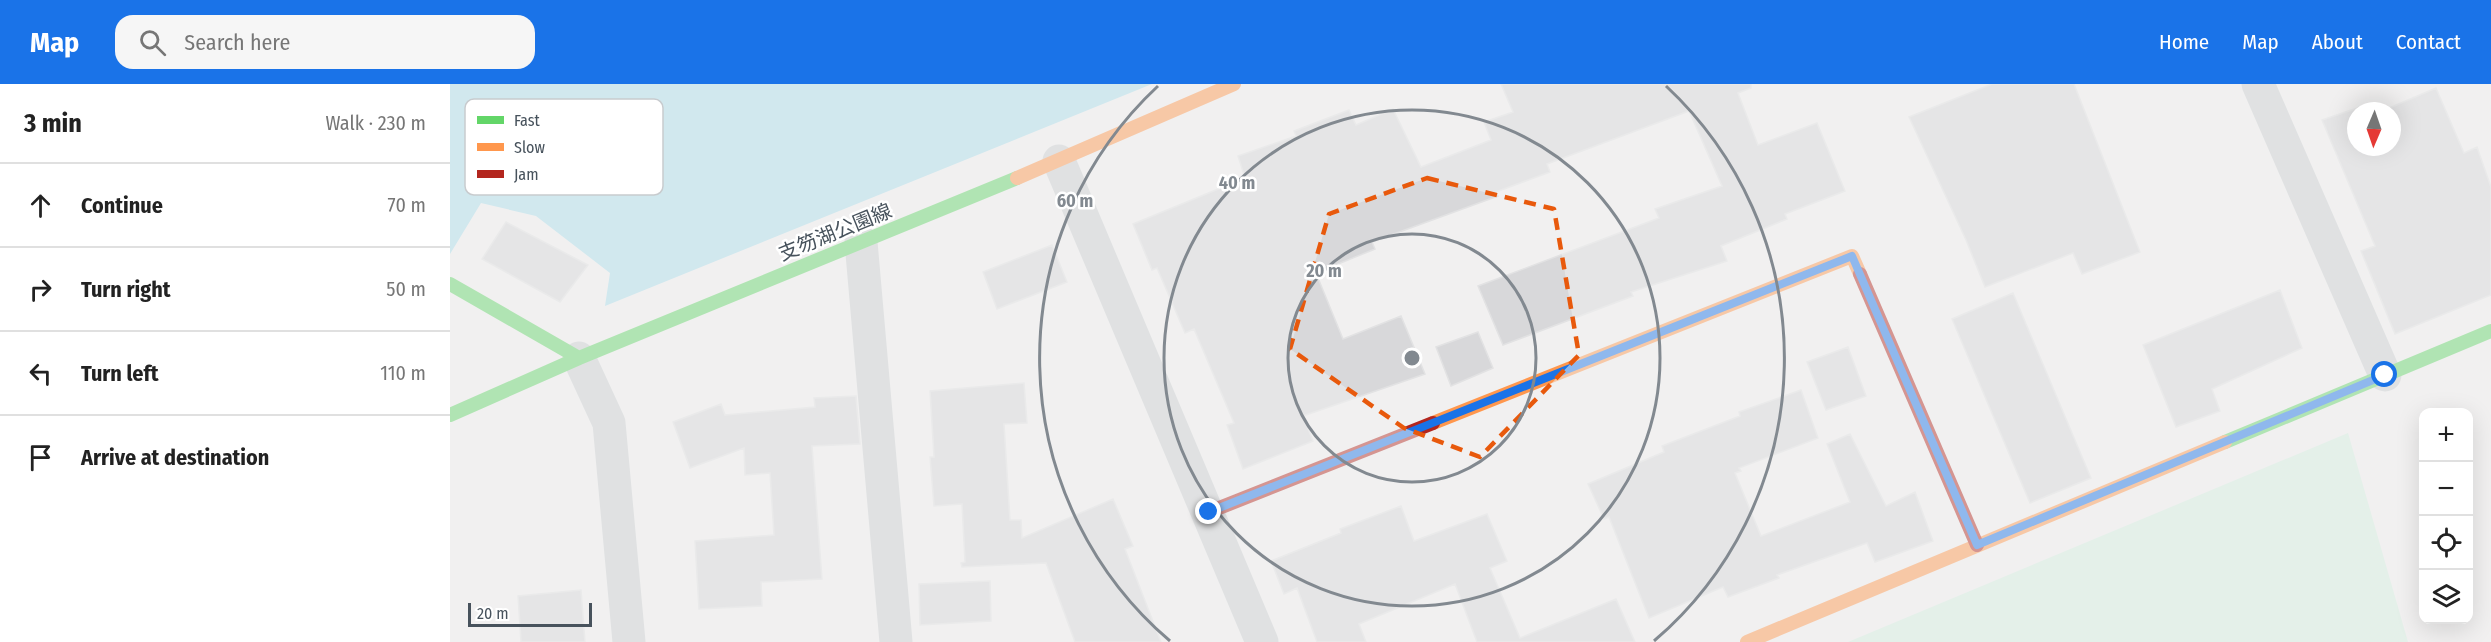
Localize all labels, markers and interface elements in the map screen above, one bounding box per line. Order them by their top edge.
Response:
search box [115,15,535,69]
text: Map [30,26,79,59]
icon: search [136,26,169,59]
text: Search here [184,29,290,56]
text: Home [2159,29,2209,55]
text: Map [2242,29,2279,55]
text: About [2312,29,2363,55]
text: Contact [2396,29,2461,55]
legend [465,99,663,195]
north arrow [2347,102,2401,156]
text: 3 min [24,108,82,139]
text: Walk · 230 m [325,111,426,135]
text: Fast [514,111,541,130]
text: Slow [514,138,545,157]
text: Jam [514,165,539,184]
text: 40 m [1219,172,1255,194]
icon: ahead [24,189,57,222]
text: 60 m [1057,190,1093,212]
text: Continue [81,192,163,219]
text: 70 m [388,193,426,217]
street label: 支笏湖公園線 [775,198,895,266]
text: 20 m [1305,260,1342,282]
icon: right [24,273,57,306]
text: Turn right [81,276,170,303]
text: 50 m [386,277,426,301]
centre of rings [1402,348,1422,368]
icon: left [24,357,57,390]
text: Turn left [81,360,159,387]
text: 110 m [380,361,426,385]
route start [2371,361,2397,387]
map controls [2419,408,2473,624]
button: + [2419,408,2473,462]
icon: arrive [24,441,57,474]
text: Arrive at destination [81,444,269,471]
button: − [2419,462,2473,516]
route end [1195,498,1221,524]
button: locate [2419,516,2473,570]
button: layers [2419,570,2473,624]
scale bar [468,600,592,628]
text: 20 m [477,604,508,623]

